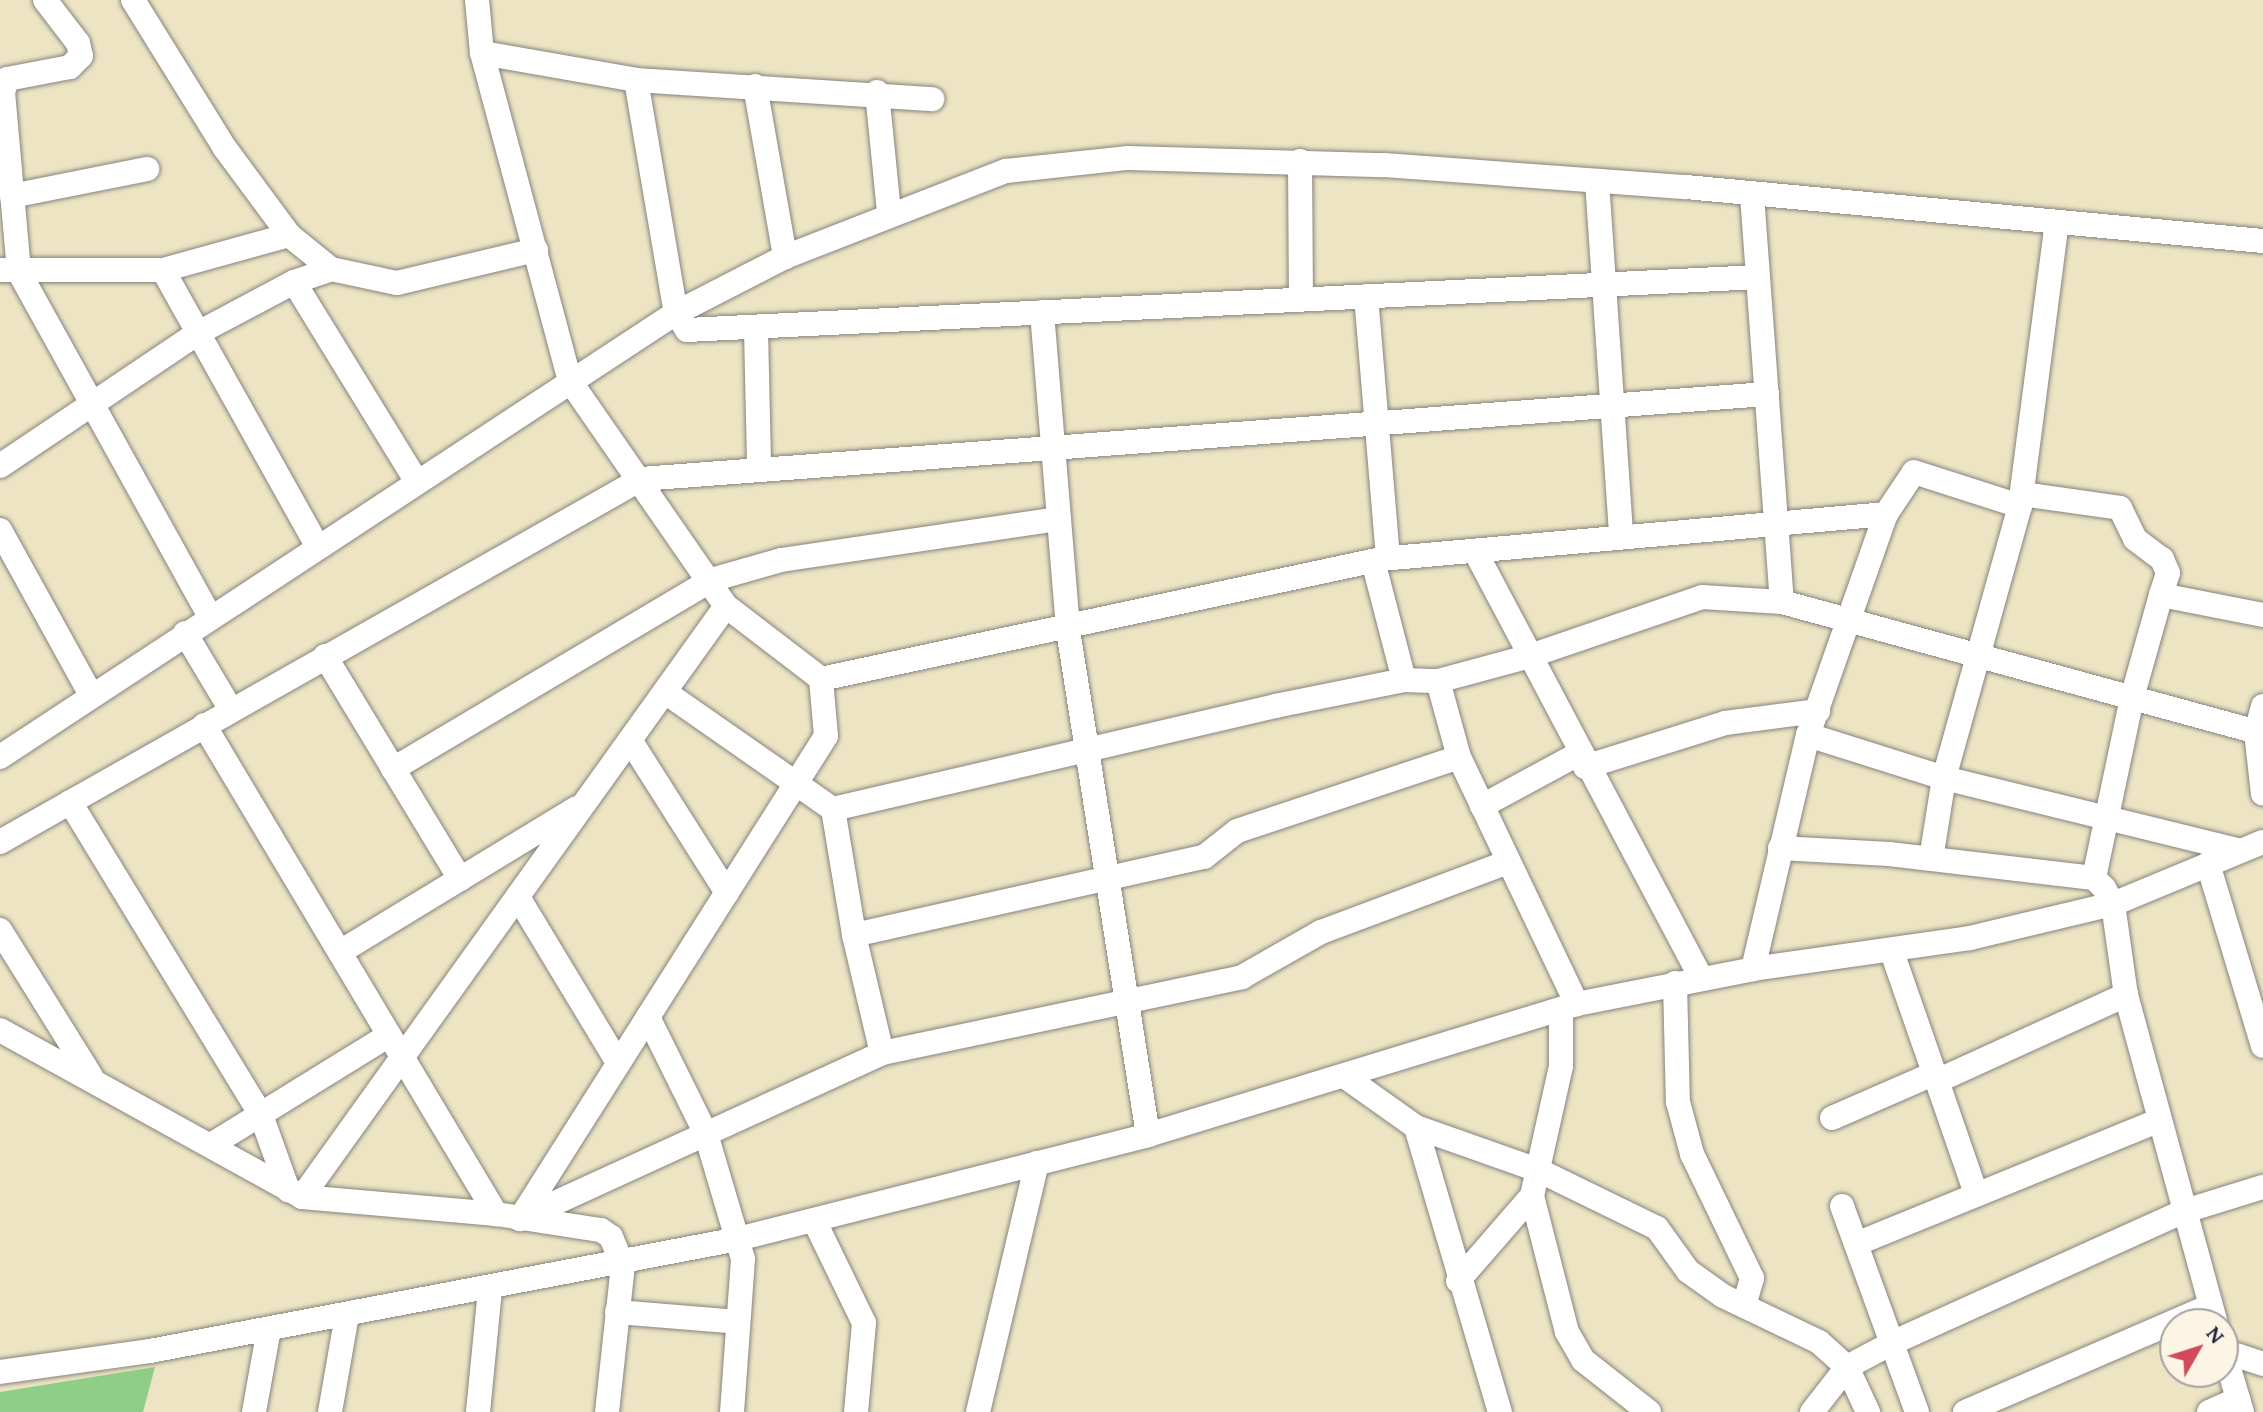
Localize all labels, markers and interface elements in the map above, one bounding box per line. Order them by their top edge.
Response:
north arrow [2159,1308,2239,1388]
text: N [2199,1318,2233,1350]

